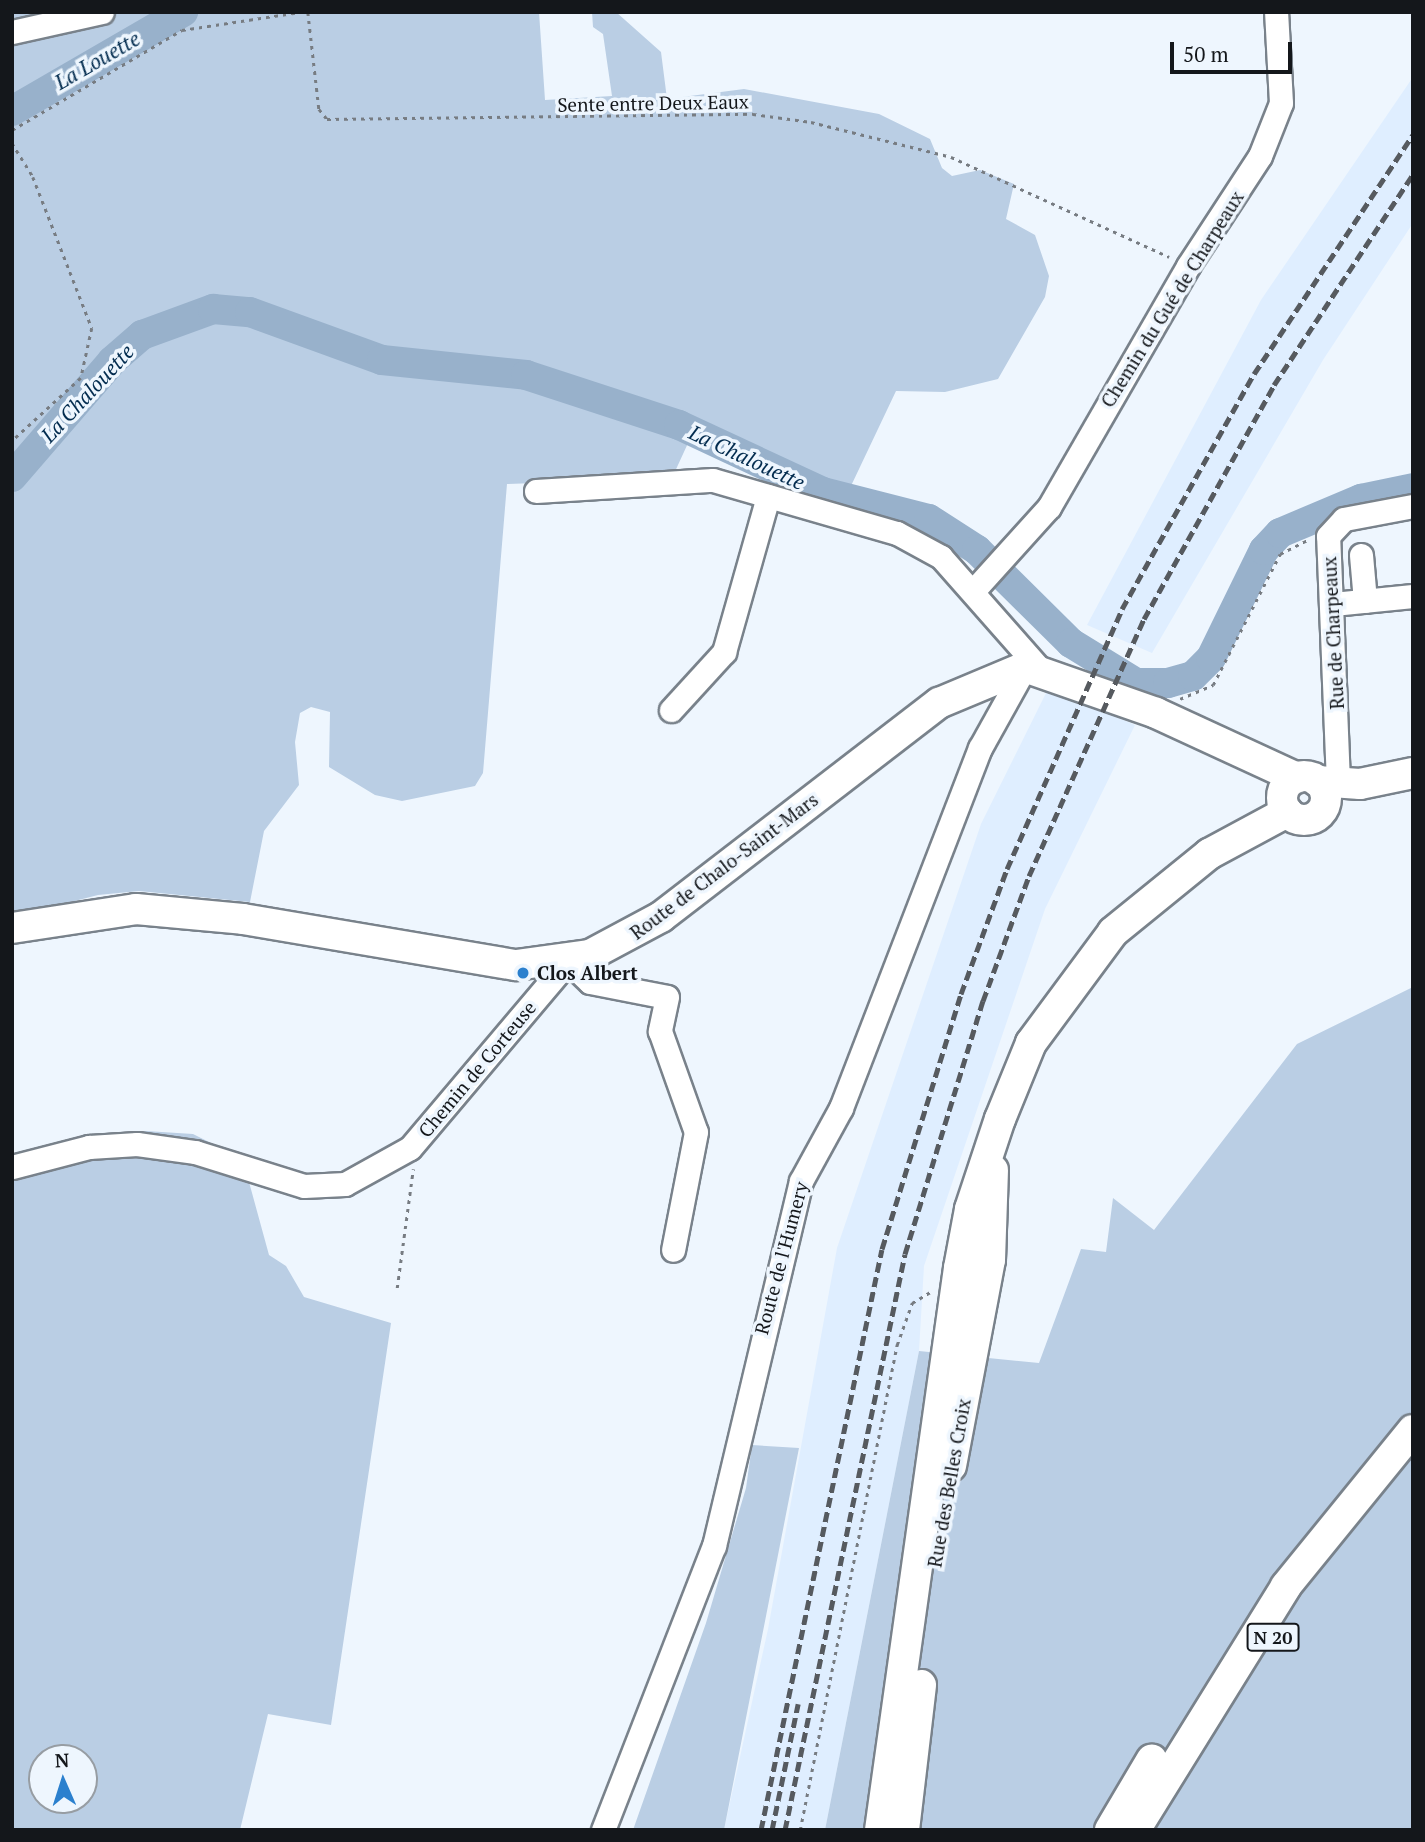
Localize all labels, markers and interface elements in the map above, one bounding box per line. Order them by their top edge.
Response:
water label: La Louette [50,26,144,94]
scale bar [1173,28,1296,72]
text: 50 m [1183,40,1229,68]
street label: Sente entre Deux Eaux [557,90,749,116]
street label: Chemin du Gué de Charpeaux [1096,187,1248,411]
water label: La Chalouette [35,339,139,447]
water label: La Chalouette [685,419,809,495]
street label: Rue de Charpeaux [1318,556,1348,710]
street label: Route de Chalo-Saint-Mars [626,788,822,944]
place label: Clos Albert [537,962,638,984]
marker: Clos Albert [515,965,531,981]
street label: Chemin de Corteuse [413,996,541,1142]
street label: Route de l'Humery [750,1179,812,1337]
street label: Rue des Belles Croix [923,1397,975,1569]
road number: N 20 [1245,1622,1301,1652]
north arrow [28,1744,98,1814]
text: N [54,1747,70,1772]

